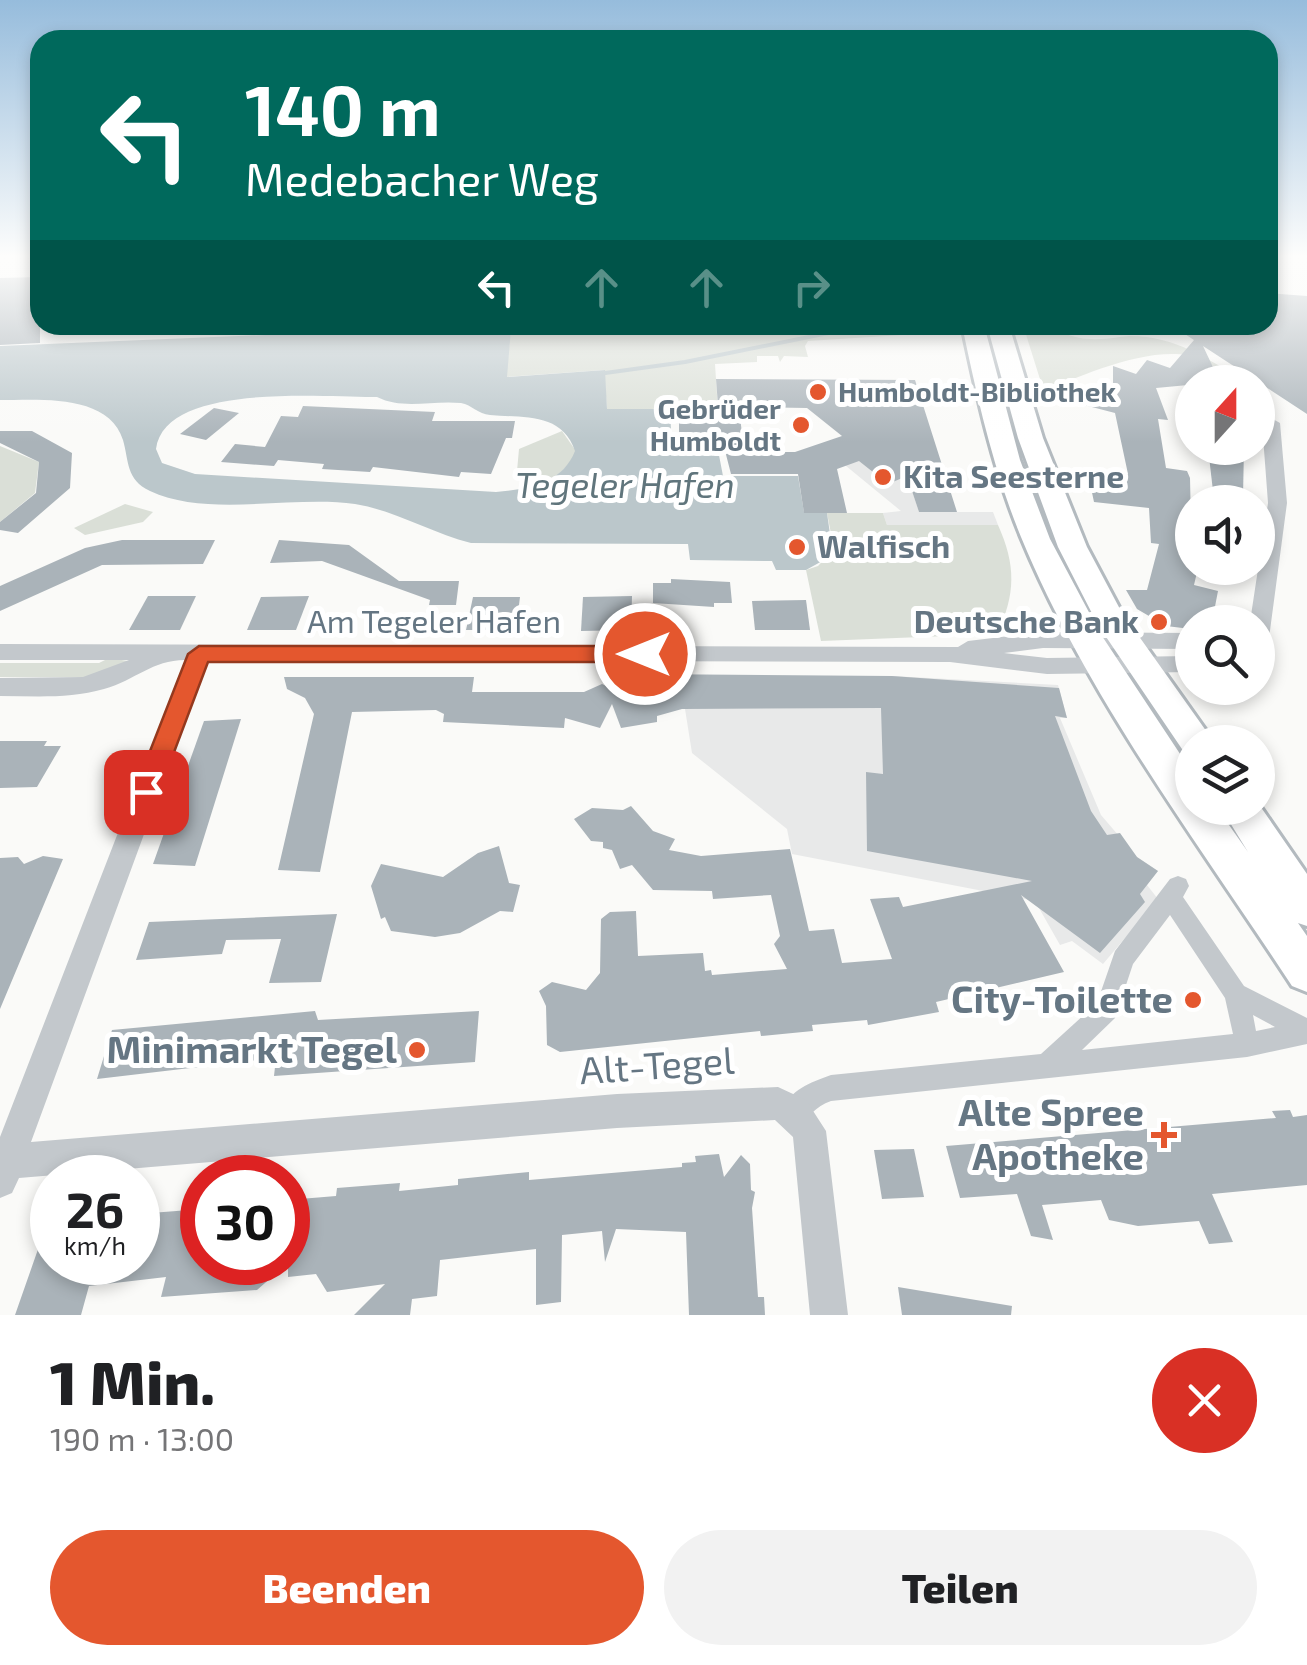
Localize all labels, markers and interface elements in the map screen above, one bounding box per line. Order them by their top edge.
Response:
text: 140 m [245,66,441,150]
icon: left [80,70,210,200]
text: Medebacher Weg [245,151,599,205]
icon: left [469,260,524,315]
icon: ahead [574,260,629,315]
icon: ahead [679,260,734,315]
icon: right [784,260,839,315]
north arrow [1175,365,1275,465]
map controls [1175,365,1275,825]
place label: Humboldt-Bibliothek [838,374,1116,408]
marker: Humboldt-Bibliothek [807,381,829,403]
place label: Gebrüder Humboldt [650,391,781,457]
marker: Gebrüder Humboldt [790,414,812,436]
place label: Kita Seesterne [903,456,1124,494]
water label: Tegeler Hafen [515,463,735,505]
marker: Kita Seesterne [872,466,894,488]
button: sound [1175,485,1275,585]
place label: Walfisch [817,526,950,564]
marker: Walfisch [786,536,808,558]
street label: Am Tegeler Hafen [307,601,561,639]
place label: Deutsche Bank [914,601,1139,639]
position arrow [593,602,697,706]
button: search [1175,605,1275,705]
marker: Deutsche Bank [1148,611,1170,633]
button: layers [1175,725,1275,825]
pin [104,750,189,835]
icon: arrive [119,765,174,820]
place label: City-Toilette [951,975,1173,1021]
marker: City-Toilette [1182,989,1204,1011]
place label: Minimarkt Tegel [107,1025,398,1071]
street label: Alt-Tegel [578,1036,736,1092]
marker: Minimarkt Tegel [406,1039,428,1061]
place label: Alte Spree Apotheke [958,1088,1144,1178]
marker: Alte Spree Apotheke [1153,1124,1175,1146]
speed limit sign: 30 [180,1155,310,1285]
text: 26 [66,1178,124,1238]
text: km/h [64,1230,126,1260]
text: 1 Min. [50,1345,215,1417]
button: close [1152,1348,1257,1453]
text: 190 m · 13:00 [50,1419,234,1457]
button: Beenden [50,1530,644,1645]
button: Teilen [664,1530,1257,1645]

